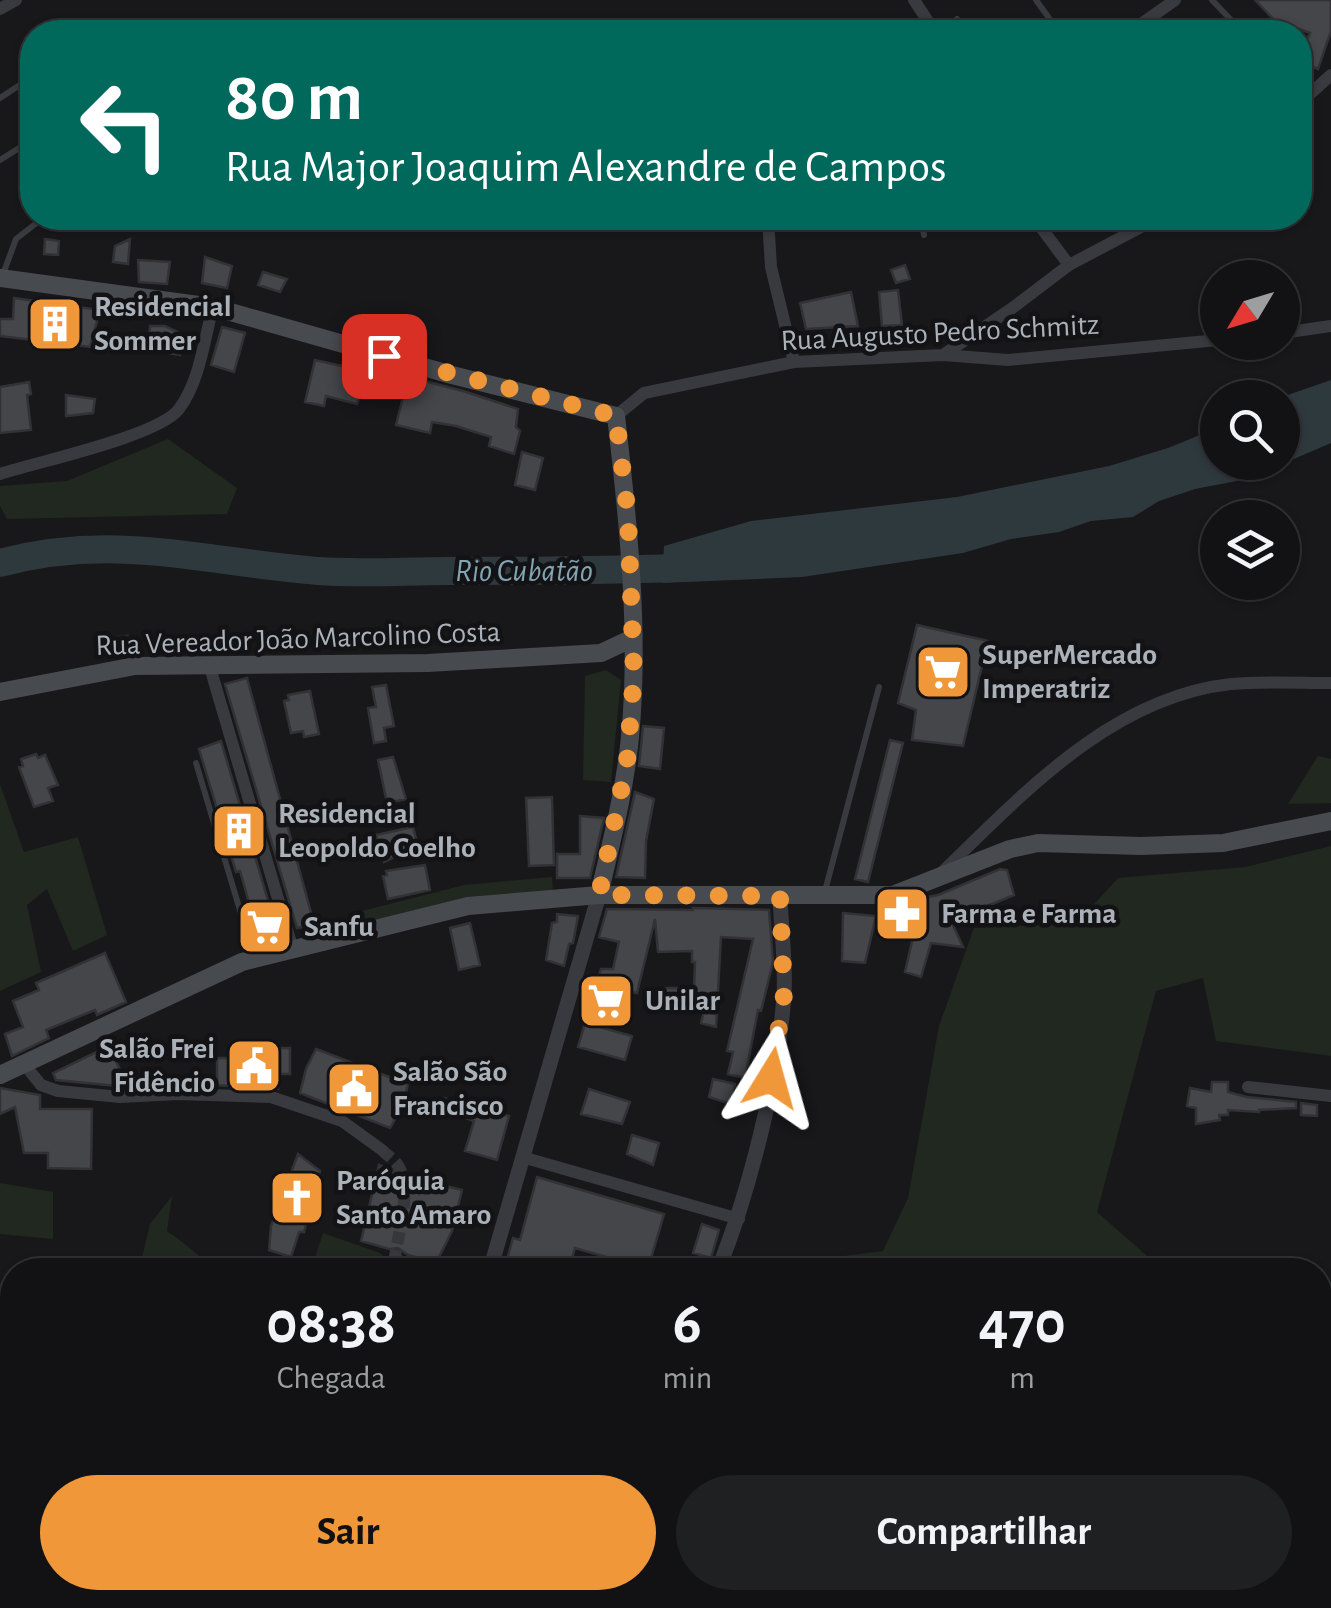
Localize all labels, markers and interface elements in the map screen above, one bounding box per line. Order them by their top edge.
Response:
icon: left [60,60,190,190]
text: 80 m [225,63,363,133]
text: Rua Major Joaquim Alexandre de Campos [225,145,947,190]
north arrow [1200,260,1300,360]
map controls [1200,260,1300,600]
place label: Residencial Sommer [94,292,232,356]
building icon: Residencial Sommer [25,294,85,354]
street label: Rua Augusto Pedro Schmitz [780,310,1100,356]
pin [342,314,427,399]
icon: arrive [357,329,412,384]
button: search [1200,380,1300,480]
button: layers [1200,500,1300,600]
water label: Rio Cubatão [455,555,593,587]
street label: Rua Vereador João Marcolino Costa [95,617,501,661]
place label: SuperMercado Imperatriz [982,640,1157,704]
supermarket icon: SuperMercado Imperatriz [913,642,973,702]
place label: Residencial Leopoldo Coelho [278,799,476,863]
building icon: Residencial Leopoldo Coelho [209,801,269,861]
pharmacy icon: Farma e Farma [872,884,932,944]
supermarket icon: Sanfu [235,897,295,957]
place label: Farma e Farma [941,899,1117,929]
place label: Sanfu [304,912,374,942]
supermarket icon: Unilar [576,971,636,1031]
place label: Unilar [645,986,720,1016]
position arrow [719,1026,823,1130]
place label: Salão Frei Fidêncio [99,1034,215,1098]
public building icon: Salão Frei Fidêncio [224,1036,284,1096]
place label: Salão São Francisco [393,1057,507,1121]
public building icon: Salão São Francisco [324,1059,384,1119]
place label: Paróquia Santo Amaro [336,1166,491,1230]
church icon: Paróquia Santo Amaro [267,1168,327,1228]
text: 08:38 [266,1294,396,1354]
text: 6 [673,1294,702,1354]
text: 470 [978,1294,1066,1354]
text: Chegada [277,1362,386,1394]
text: min [662,1362,712,1394]
text: m [1009,1362,1035,1394]
button: Sair [40,1475,656,1590]
button: Compartilhar [676,1475,1292,1590]

